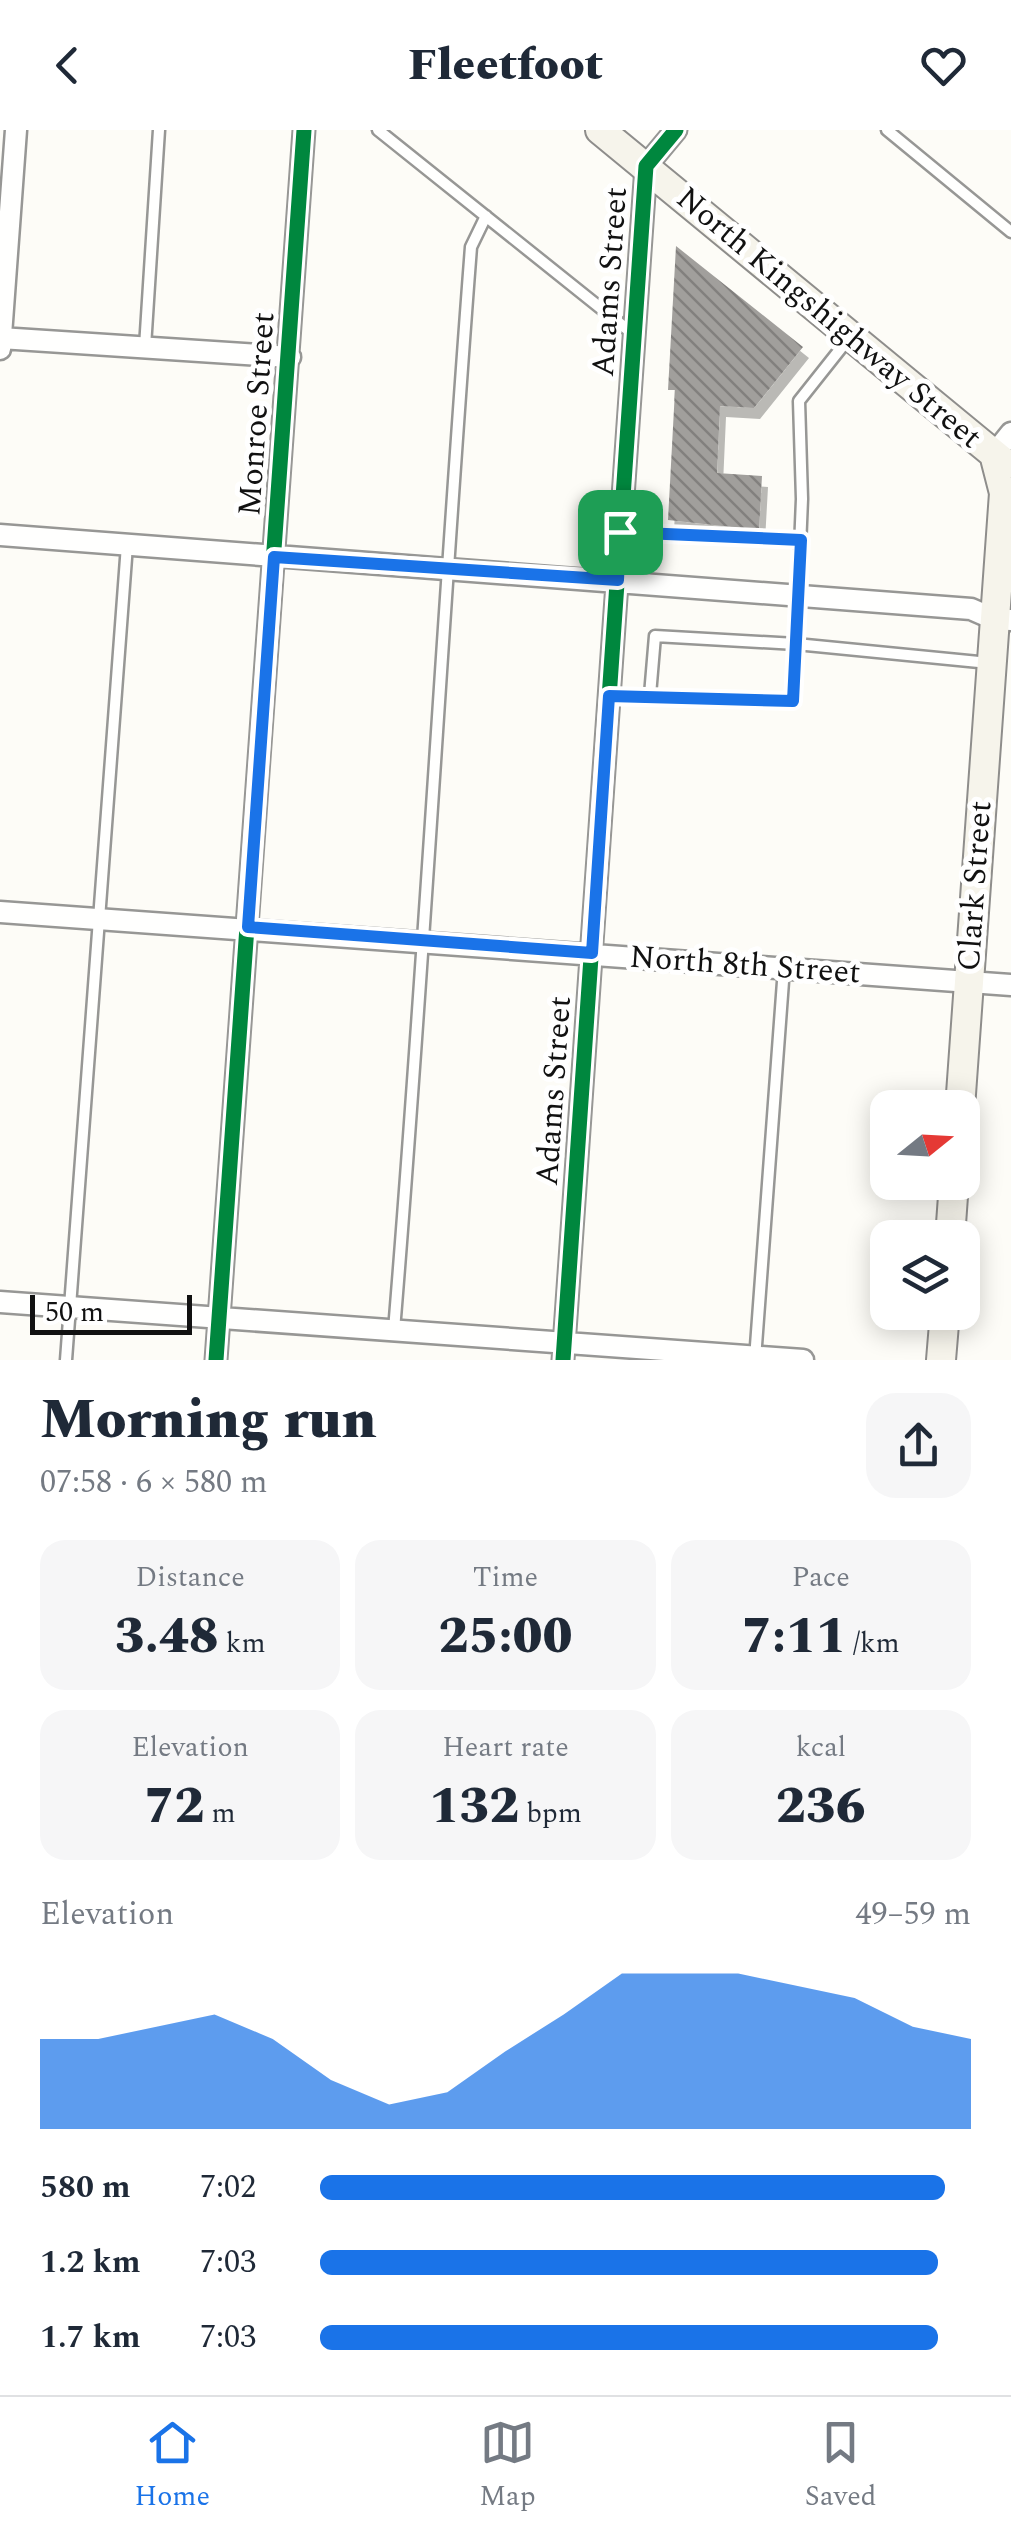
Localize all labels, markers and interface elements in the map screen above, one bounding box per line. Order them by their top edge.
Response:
text: Fleetfoot [408,31,603,100]
icon: back [40,38,95,93]
icon: heart [916,38,971,93]
street label: North Kingshighway Street [665,175,993,461]
street label: Adams Street [579,185,641,379]
street label: Monroe Street [225,310,289,518]
pin [578,490,663,575]
icon: arrive [593,505,648,560]
street label: Clark Street [945,799,1005,973]
street label: North 8th Street [628,932,862,998]
street label: Adams Street [523,994,585,1188]
north arrow [870,1090,980,1200]
map controls [870,1090,980,1330]
button: layers [870,1220,980,1330]
scale bar [30,1290,192,1334]
text: 50 m [45,1291,104,1334]
text: Morning run [40,1379,377,1462]
button: share [866,1393,971,1498]
text: 07:58 · 6 × 580 m [40,1458,268,1507]
text: Distance [136,1556,245,1599]
text: Time [473,1556,538,1599]
text: Pace [792,1556,850,1599]
text: 3.48 [115,1599,219,1675]
text: 25:00 [438,1599,572,1675]
text: 7:11 [742,1599,846,1675]
text: km [219,1622,266,1665]
text: /km [846,1622,900,1665]
text: Elevation [132,1726,249,1769]
text: Heart rate [442,1726,569,1769]
text: kcal [796,1726,846,1769]
text: 72 [145,1769,205,1845]
text: 132 [429,1769,519,1845]
text: 236 [776,1769,866,1845]
text: m [205,1792,236,1835]
text: bpm [519,1792,582,1835]
text: Elevation [40,1890,174,1939]
text: 49–59 m [855,1890,971,1939]
text: 580 m [40,2163,131,2212]
text: 7:02 [200,2163,256,2212]
text: 1.2 km [40,2238,141,2287]
text: 7:03 [200,2238,256,2287]
text: 1.7 km [40,2313,141,2362]
text: 7:03 [200,2313,256,2362]
tab: Home [135,2415,210,2518]
tab: Map [479,2415,536,2518]
tab: Saved [805,2415,876,2518]

